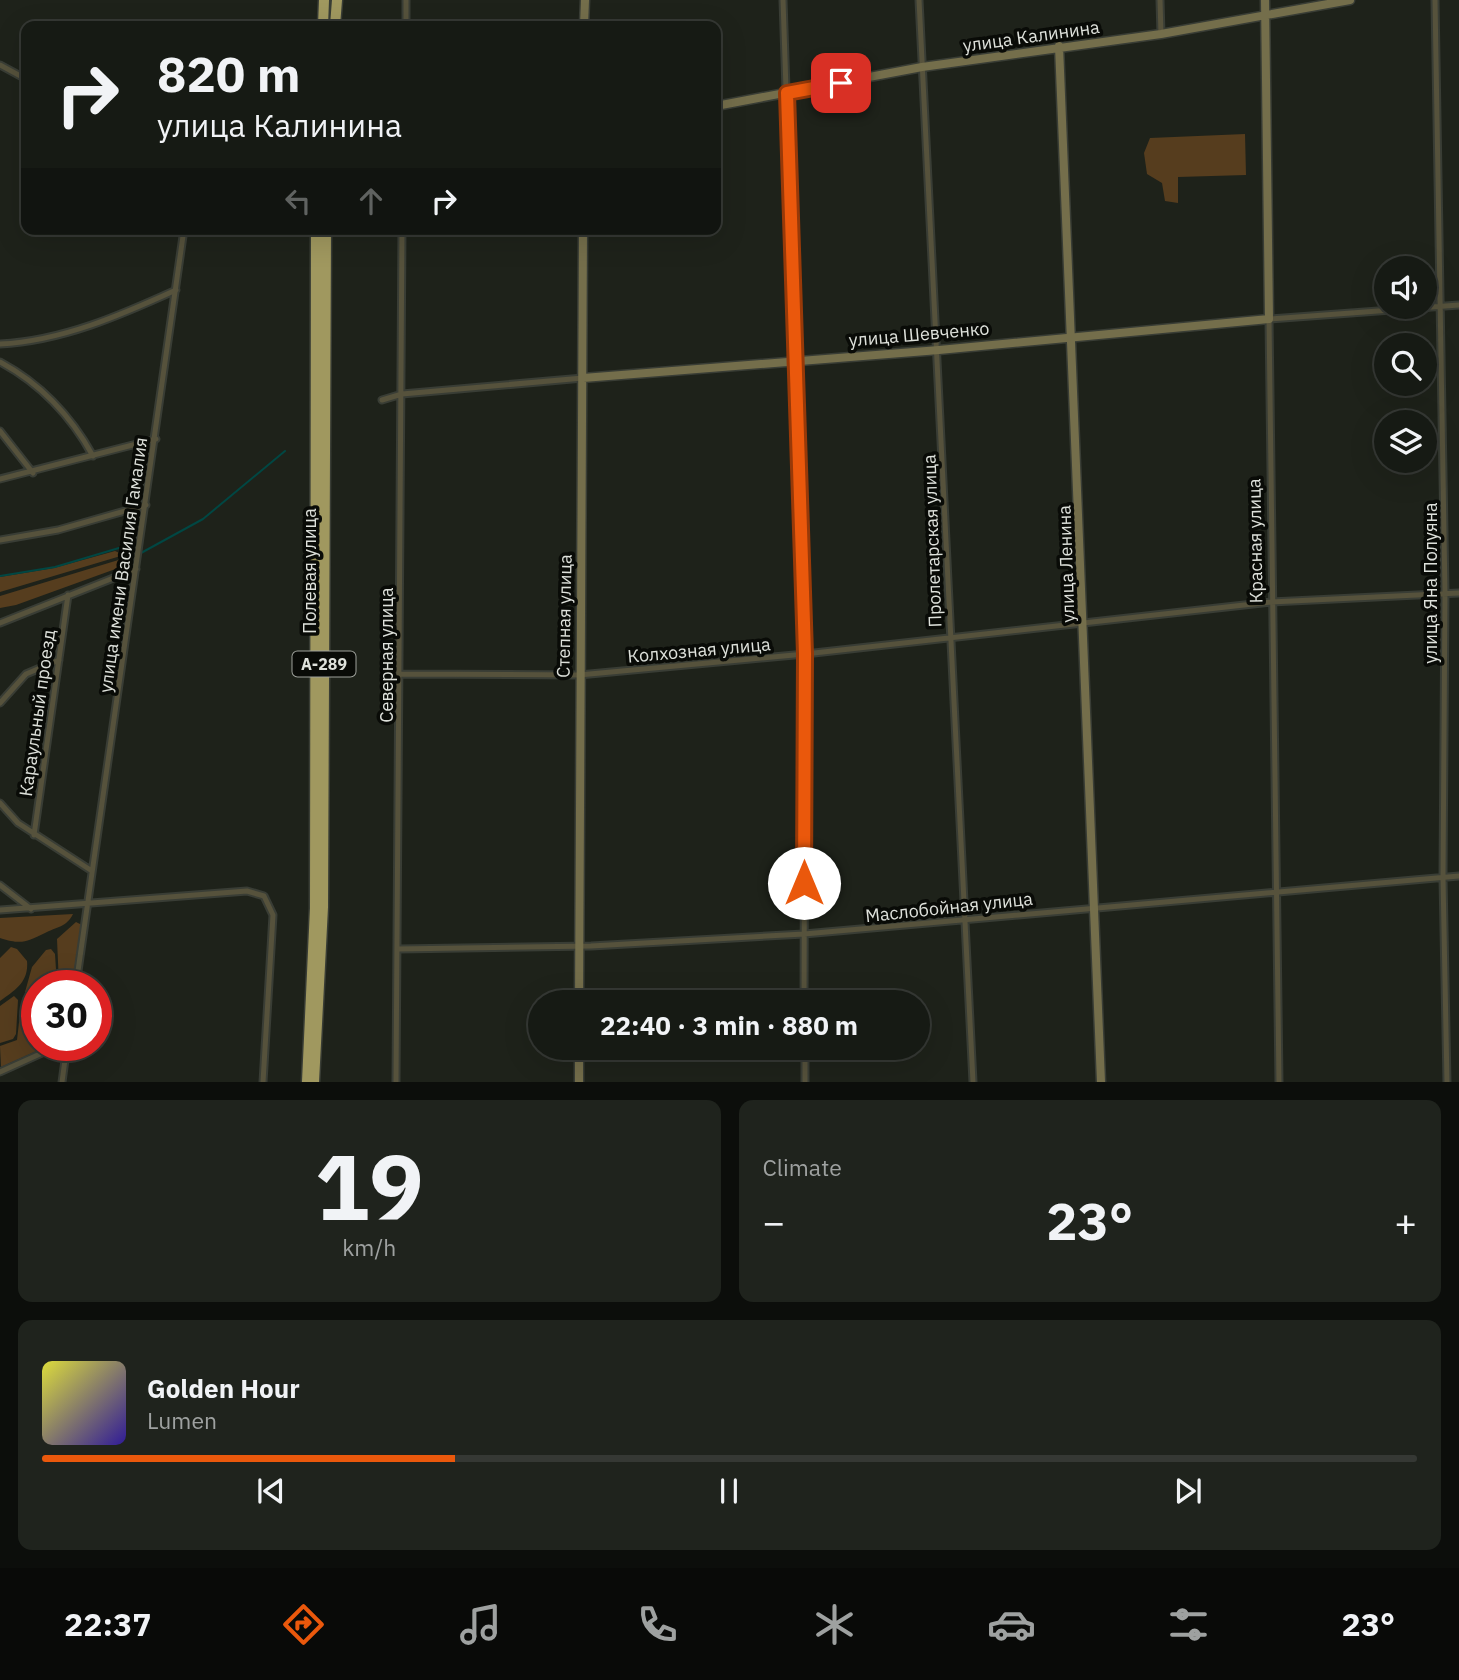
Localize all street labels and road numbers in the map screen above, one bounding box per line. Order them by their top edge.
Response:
street label: улица Калинина [961,15,1101,57]
street label: улица Шевченко [848,316,990,352]
street label: улица имени Василия Гамалия [94,436,152,694]
street label: Пролетарская улица [917,454,947,628]
street label: Красная улица [1242,478,1268,604]
street label: улица Яна Полуяна [1419,502,1442,664]
street label: улица Ленина [1052,504,1080,623]
street label: Полевая улица [298,508,321,634]
street label: Степная улица [551,554,577,678]
street label: Северная улица [375,587,398,723]
street label: Караульный проезд [14,628,60,798]
street label: Колхозная улица [627,632,772,668]
road number: А-289 [292,652,356,677]
street label: Маслобойная улица [864,887,1034,927]

